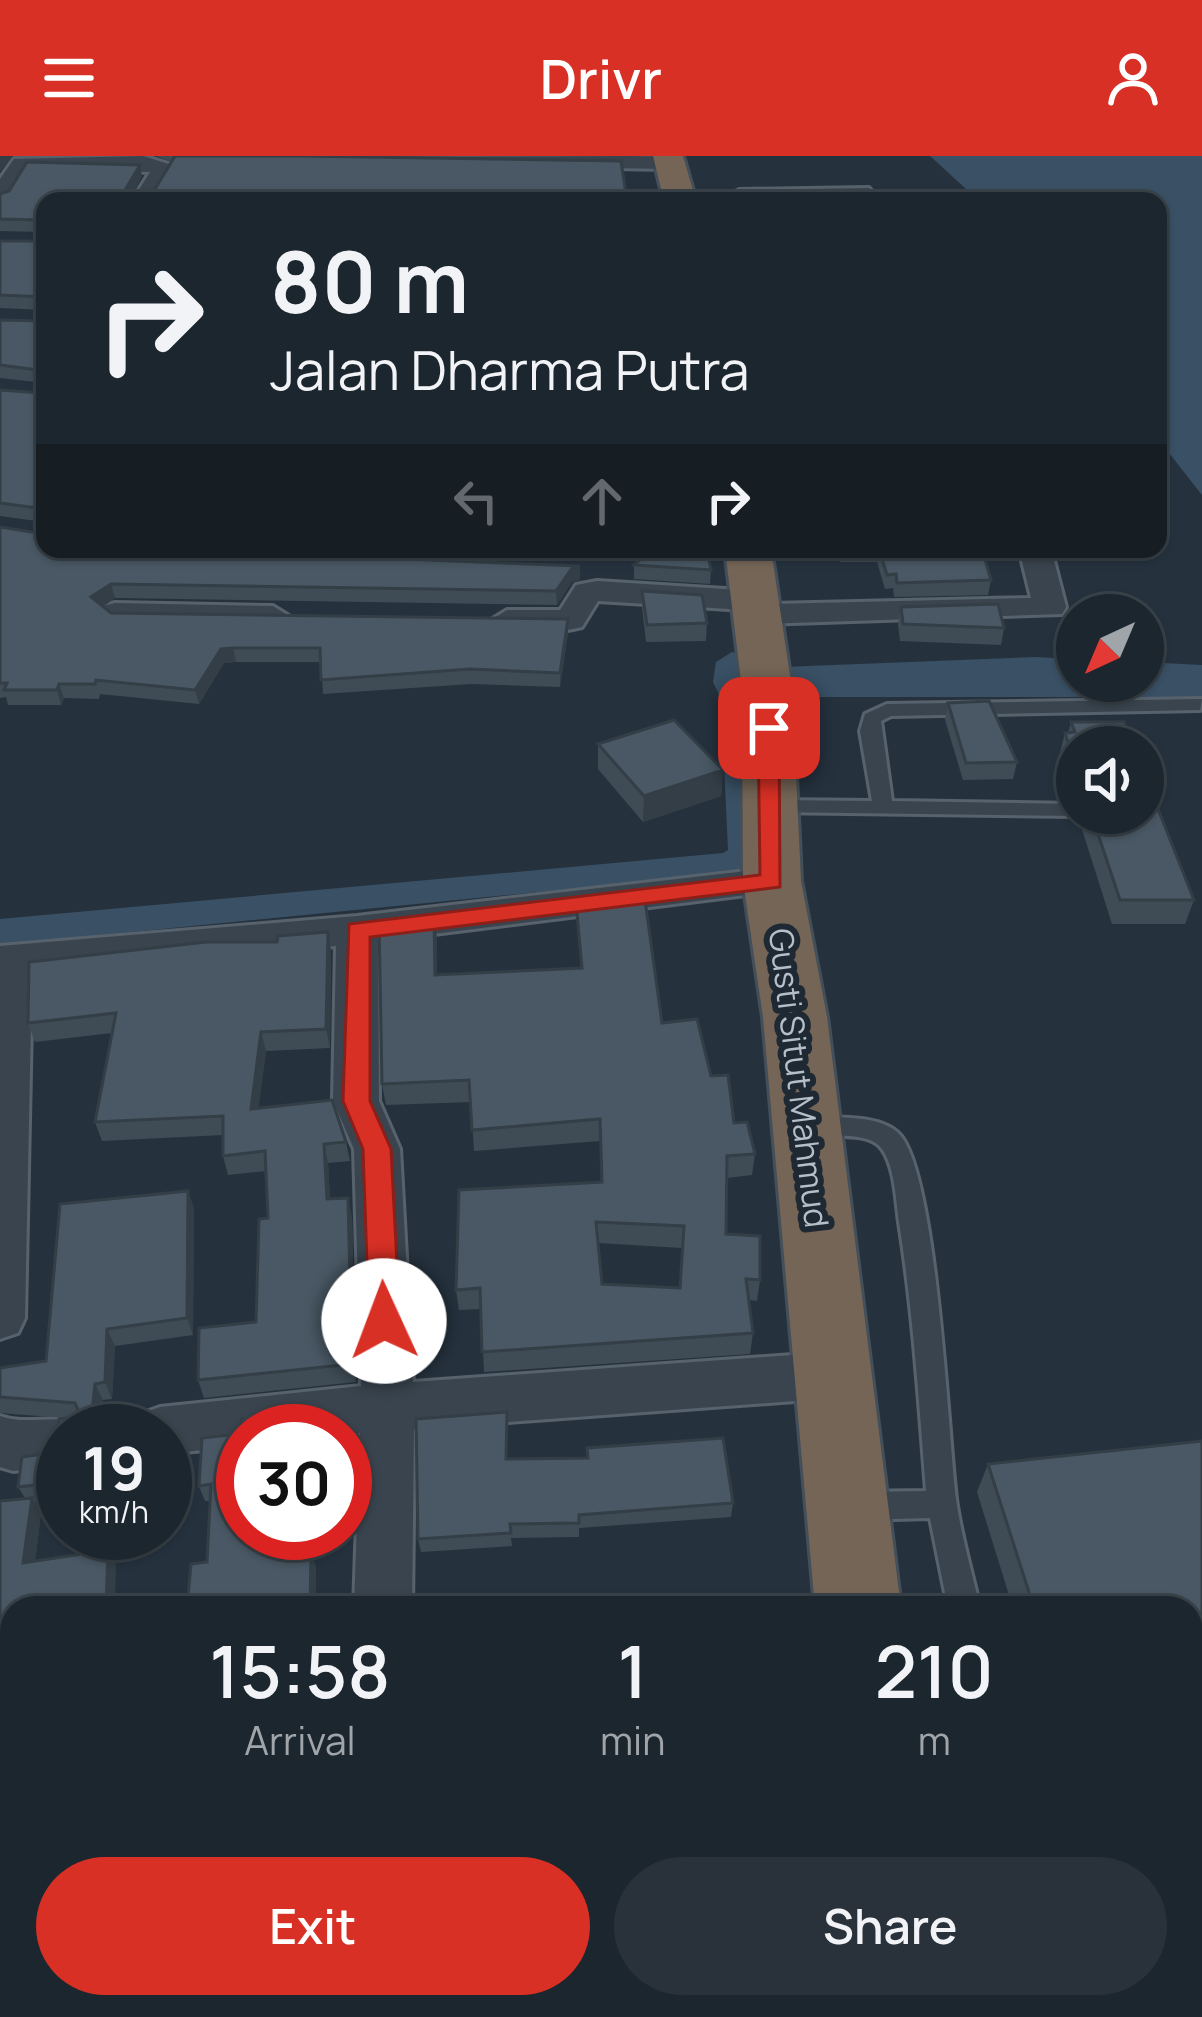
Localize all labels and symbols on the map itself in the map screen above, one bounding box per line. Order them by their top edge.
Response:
north arrow [1056,594,1164,702]
pin [718,677,820,779]
street label: Gusti Situt Mahmud [759,926,840,1230]
position arrow [321,1258,447,1384]
speed limit sign: 30 [216,1404,372,1560]

